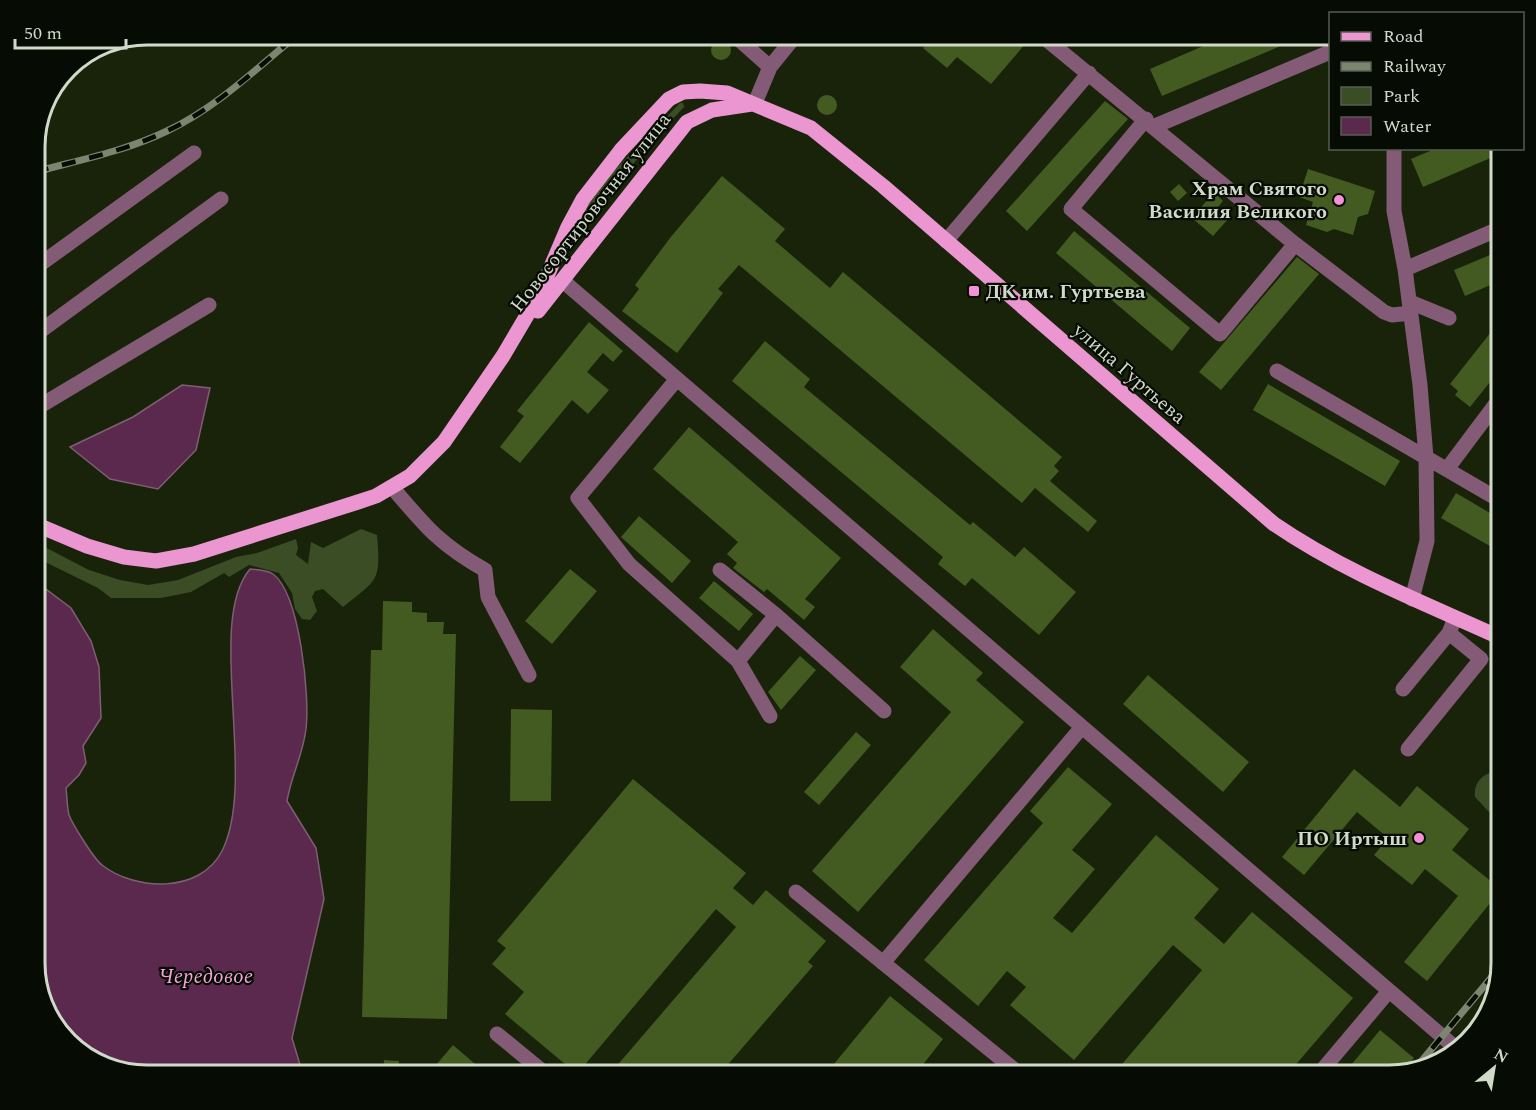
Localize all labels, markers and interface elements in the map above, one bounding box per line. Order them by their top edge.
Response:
scale bar [15,12,126,50]
legend [1329,12,1524,150]
text: 50 m [24,20,62,47]
text: Road [1383,23,1424,50]
text: Railway [1383,53,1447,80]
text: Park [1383,83,1420,110]
street label: Новосортировочная улица [503,106,679,319]
text: Water [1383,113,1431,140]
place label: Храм Святого Василия Великого [1148,174,1327,227]
marker: Храм Святого Василия Великого [1332,193,1346,207]
place label: ДК им. Гуртьева [986,277,1146,307]
marker: ДК им. Гуртьева [967,284,981,298]
street label: улица Гуртьева [1065,315,1193,432]
place label: ПО Иртыш [1297,824,1407,854]
marker: ПО Иртыш [1412,831,1426,845]
water label: Чередовое [159,961,253,993]
north arrow [1464,1038,1524,1098]
text: N [1489,1042,1513,1070]

